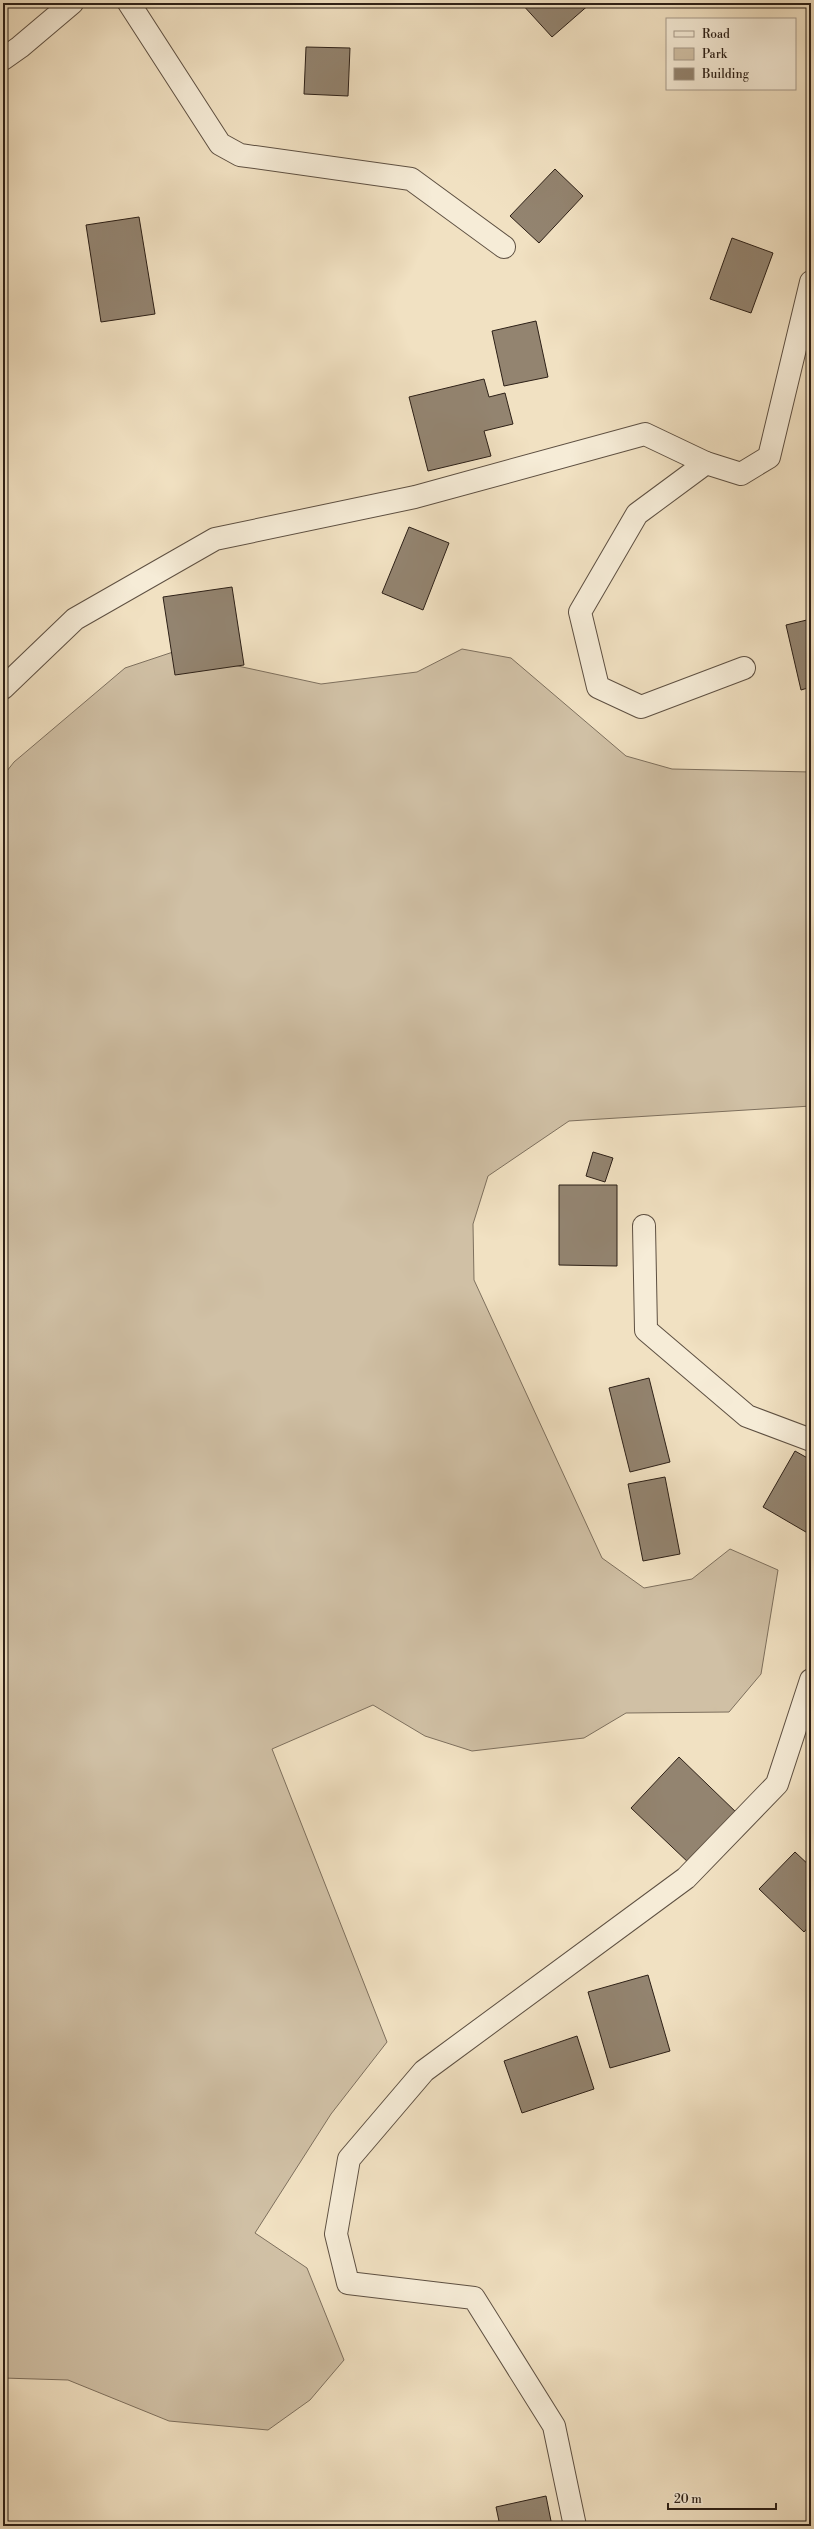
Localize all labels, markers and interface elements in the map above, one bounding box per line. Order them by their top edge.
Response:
legend [666,18,796,90]
text: Road [702,27,730,42]
text: Park [702,47,728,62]
text: Building [701,67,750,82]
scale bar [668,2485,776,2511]
text: 20 m [674,2492,702,2507]

